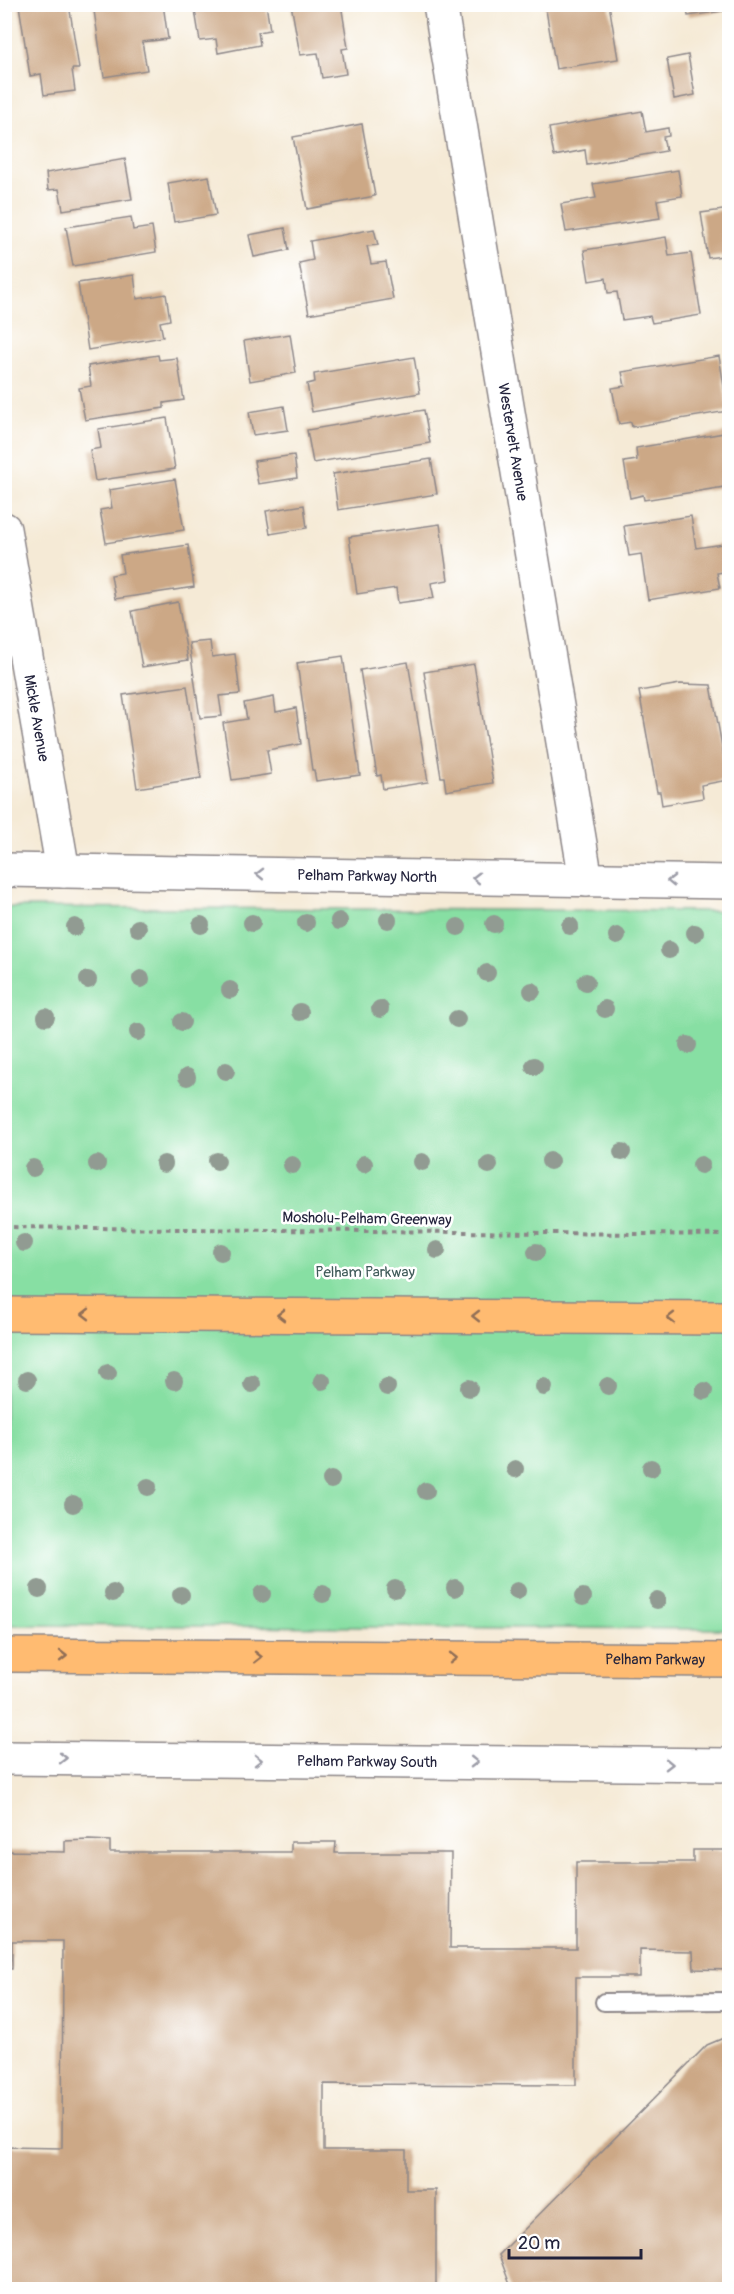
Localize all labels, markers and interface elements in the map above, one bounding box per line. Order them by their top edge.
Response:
street label: Westervelt Avenue [494,382,532,503]
street label: Mickle Avenue [20,673,54,764]
street label: Pelham Parkway North [297,865,437,887]
one-way arrow [256,868,265,880]
one-way arrow [472,871,481,884]
one-way arrow [667,875,676,887]
street label: Mosholu-Pelham Greenway [282,1208,452,1230]
park label: Pelham Parkway [315,1263,415,1282]
one-way arrow [82,1308,91,1320]
one-way arrow [277,1309,286,1321]
one-way arrow [472,1310,481,1322]
one-way arrow [667,1311,676,1324]
one-way arrow [58,1650,67,1662]
street label: Pelham Parkway [605,1650,706,1669]
one-way arrow [253,1651,262,1663]
one-way arrow [448,1652,457,1664]
street label: Pelham Parkway South [297,1751,437,1772]
one-way arrow [58,1752,67,1764]
one-way arrow [253,1754,262,1766]
one-way arrow [469,1755,478,1768]
one-way arrow [664,1758,673,1770]
scale bar [509,2222,641,2260]
text: 20 m [518,2232,560,2255]

